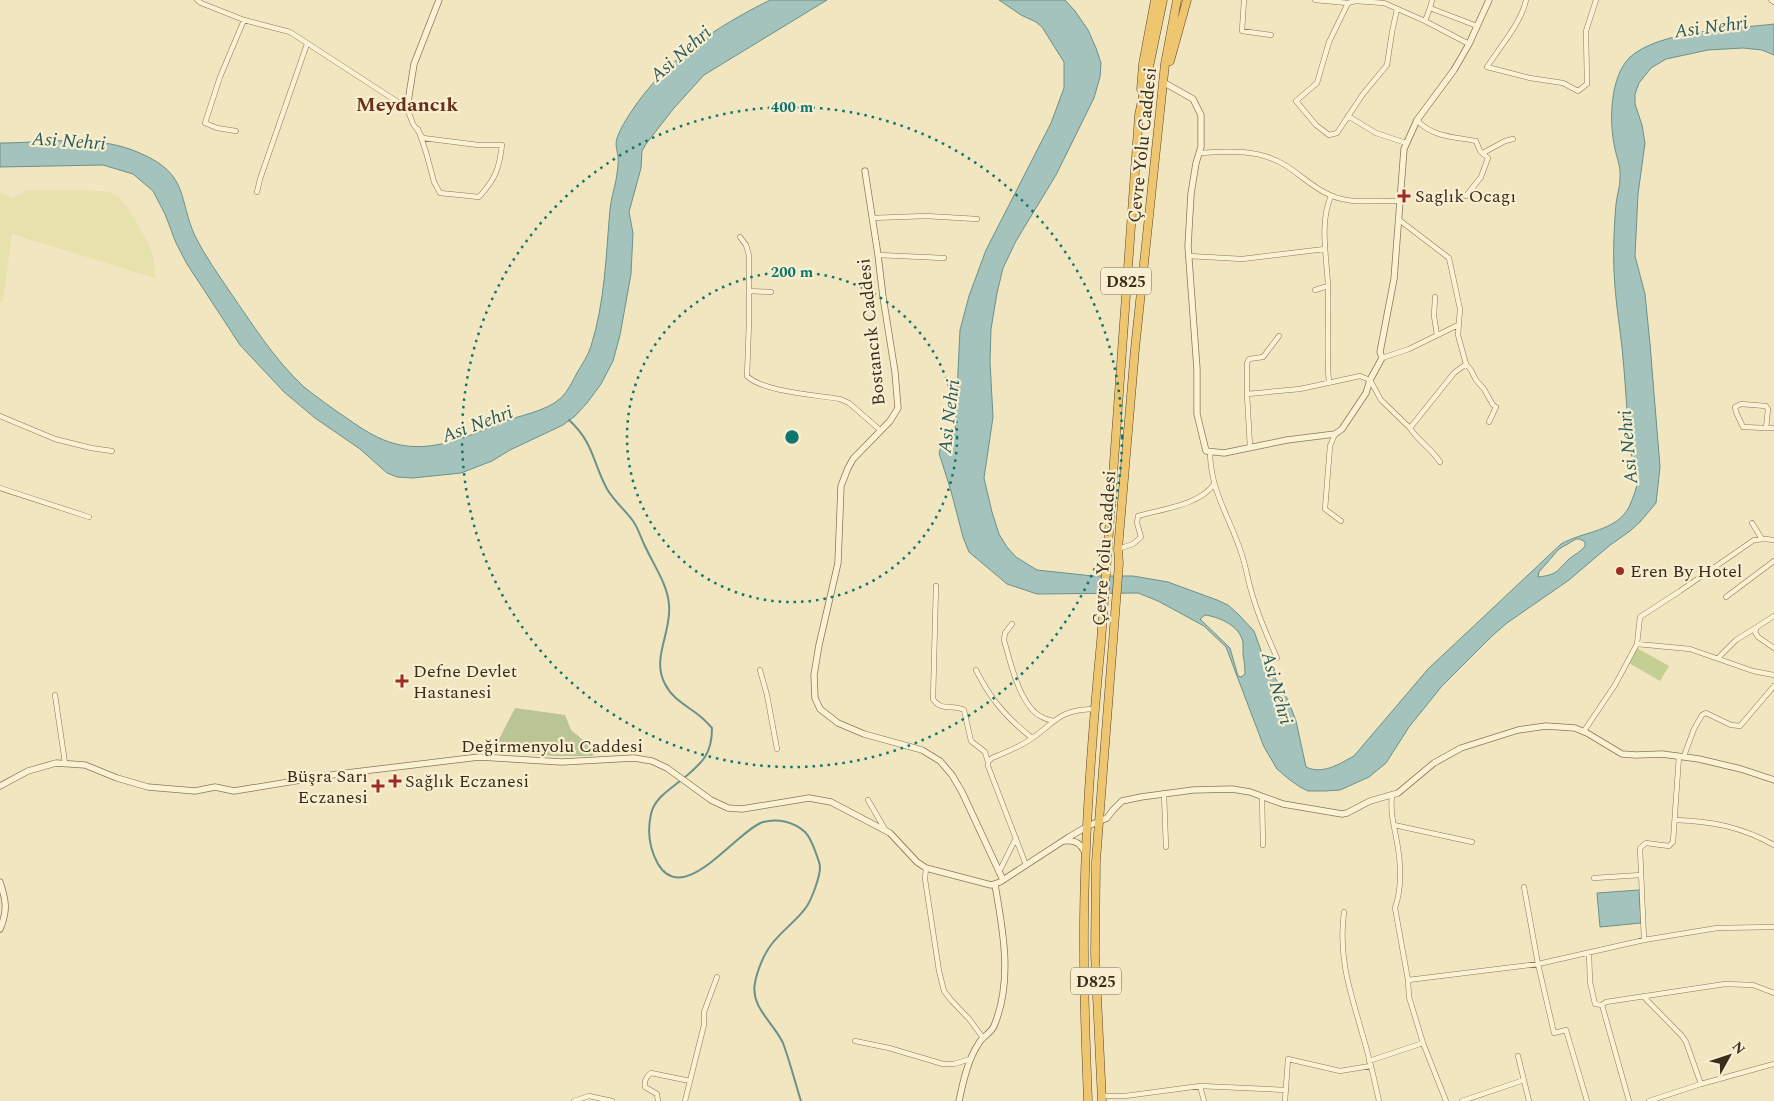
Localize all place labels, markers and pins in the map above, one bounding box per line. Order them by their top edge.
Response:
place label: Saglık Ocagı [1415,183,1516,210]
marker: Saglık Ocagı [1397,189,1411,203]
centre of rings [783,428,801,446]
place label: Eren By Hotel [1630,558,1742,585]
marker: Eren By Hotel [1614,565,1626,577]
place label: Defne Devlet Hastanesi [413,658,517,706]
marker: Defne Devlet Hastanesi [395,674,409,688]
place label: Büşra Sarı Eczanesi [286,763,368,811]
place label: Sağlık Eczanesi [405,768,529,795]
marker: Sağlık Eczanesi [389,775,401,787]
marker: Büşra Sarı Eczanesi [372,780,384,792]

